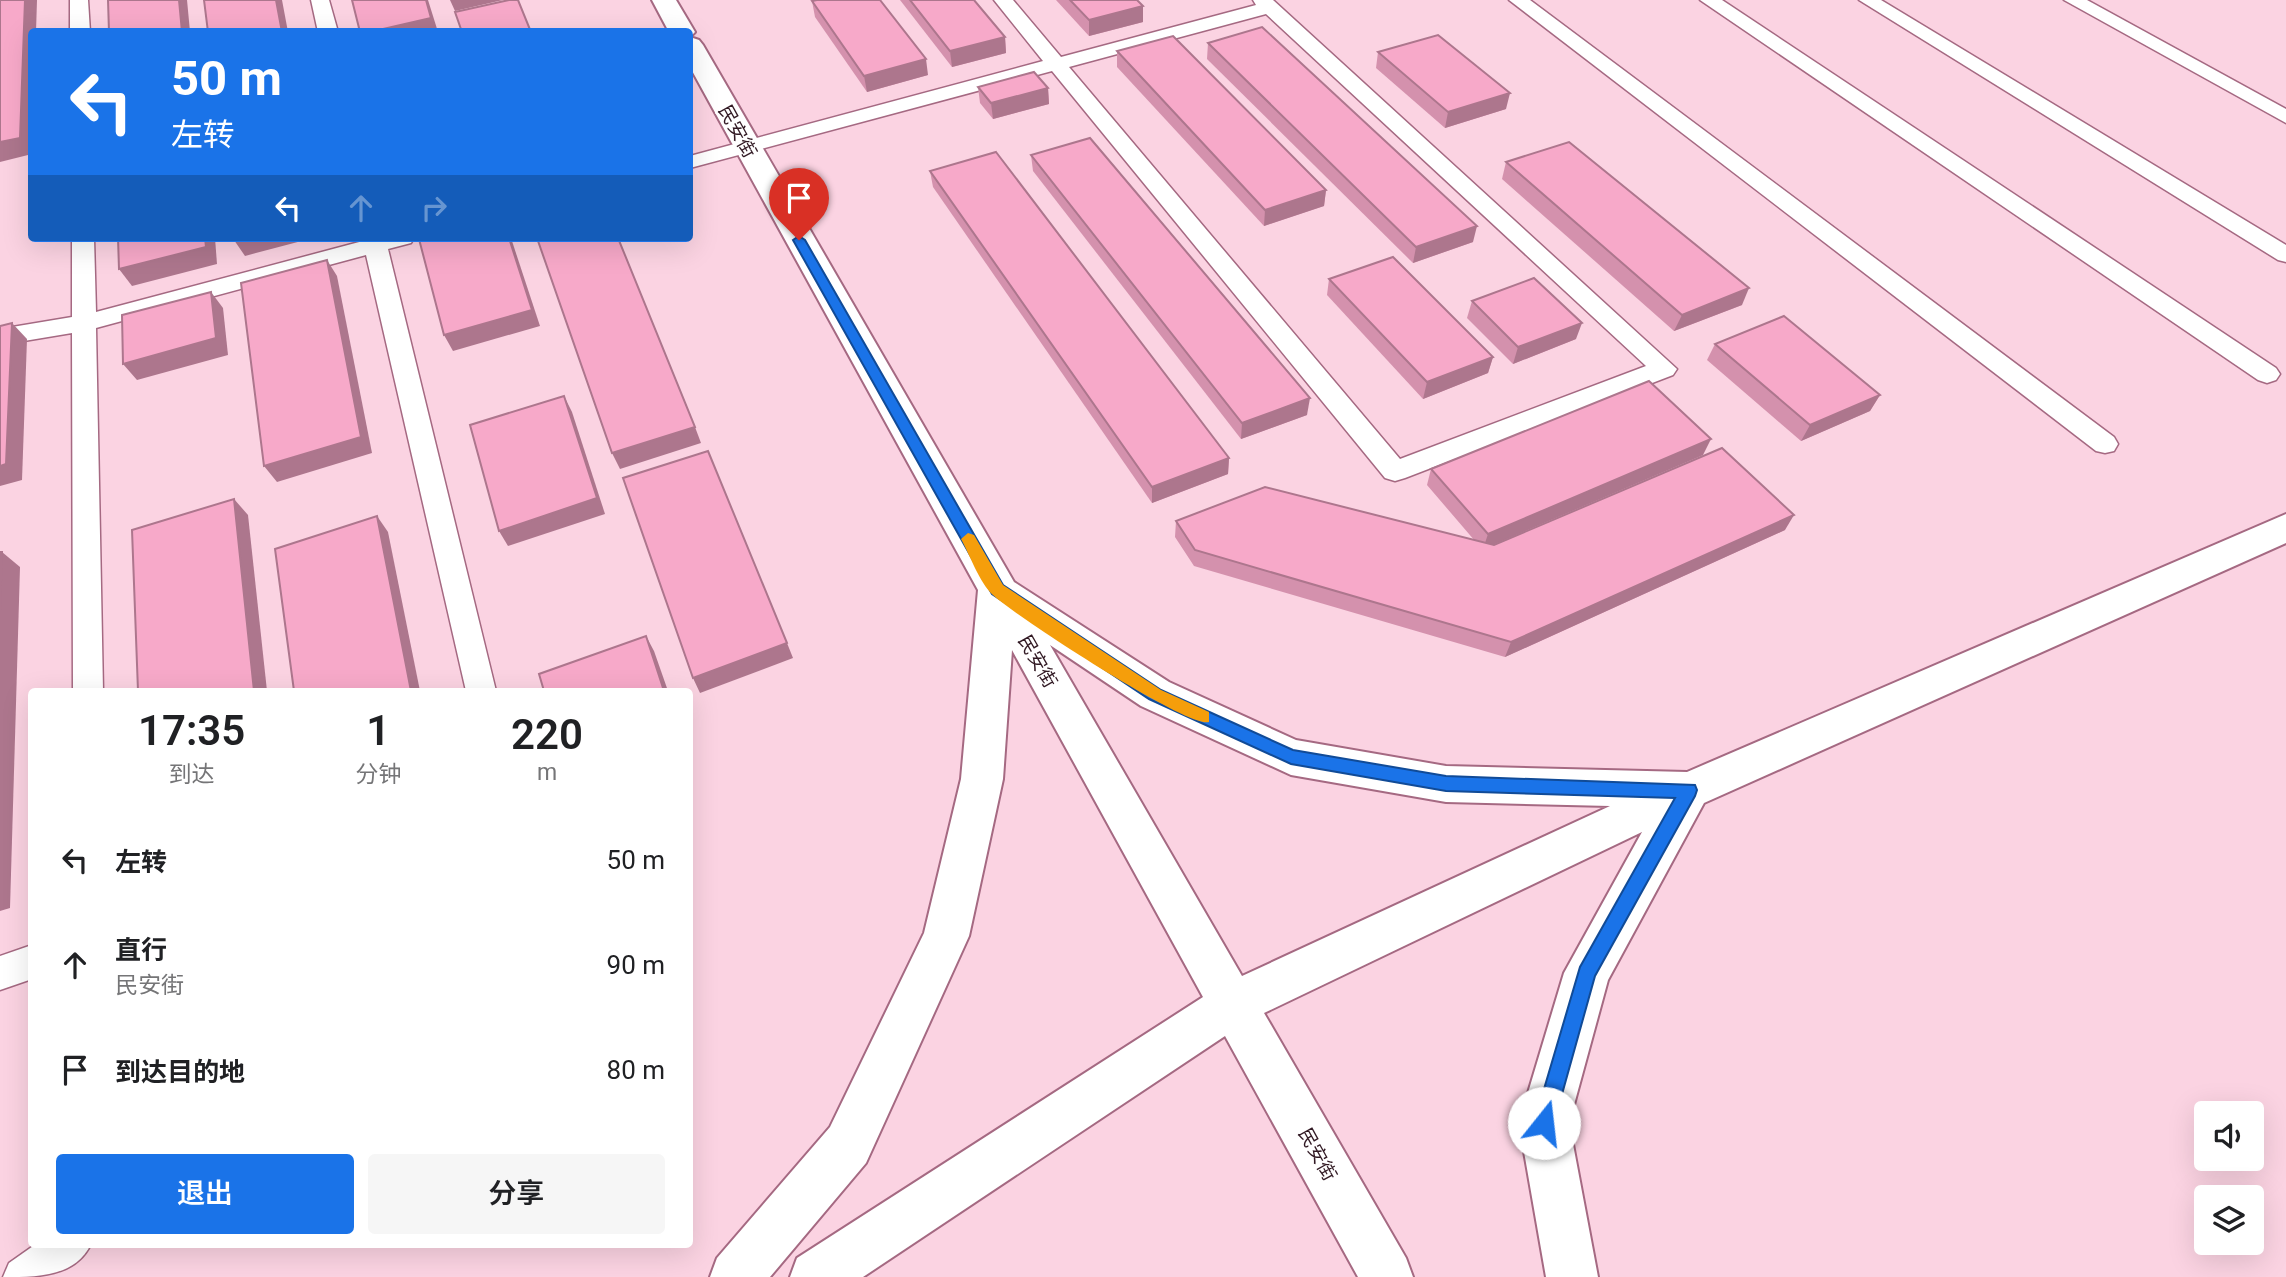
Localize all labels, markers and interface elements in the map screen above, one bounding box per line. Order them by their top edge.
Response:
text: 50 m [171,50,282,107]
icon: left [56,56,147,147]
street label: 民安街 [714,101,761,162]
text: 左转 [171,116,235,154]
pin [769,168,829,240]
icon: arrive [780,179,818,217]
icon: left [269,189,307,227]
icon: ahead [342,189,380,227]
icon: right [415,189,453,227]
street label: 民安街 [1013,631,1062,692]
text: 17:35 [138,706,245,755]
text: 1 [366,706,390,755]
text: 220 [511,710,583,759]
text: m [537,759,557,786]
text: 到达 [169,761,215,788]
text: 分钟 [355,761,401,788]
icon: left [56,841,94,879]
text: 50 m [607,845,665,875]
text: 左转 [115,847,167,877]
text: 直行 [115,935,167,965]
icon: ahead [56,946,94,984]
text: 90 m [607,950,665,980]
text: 民安街 [115,972,184,999]
icon: arrive [56,1051,94,1089]
text: 80 m [607,1055,665,1085]
text: 到达目的地 [115,1057,245,1087]
position arrow [1507,1086,1581,1160]
map controls [2194,1101,2264,1255]
button: sound [2194,1101,2264,1171]
street label: 民安街 [1294,1124,1341,1185]
button: 退出 [56,1154,354,1234]
button: 分享 [368,1154,665,1234]
button: layers [2194,1185,2264,1255]

